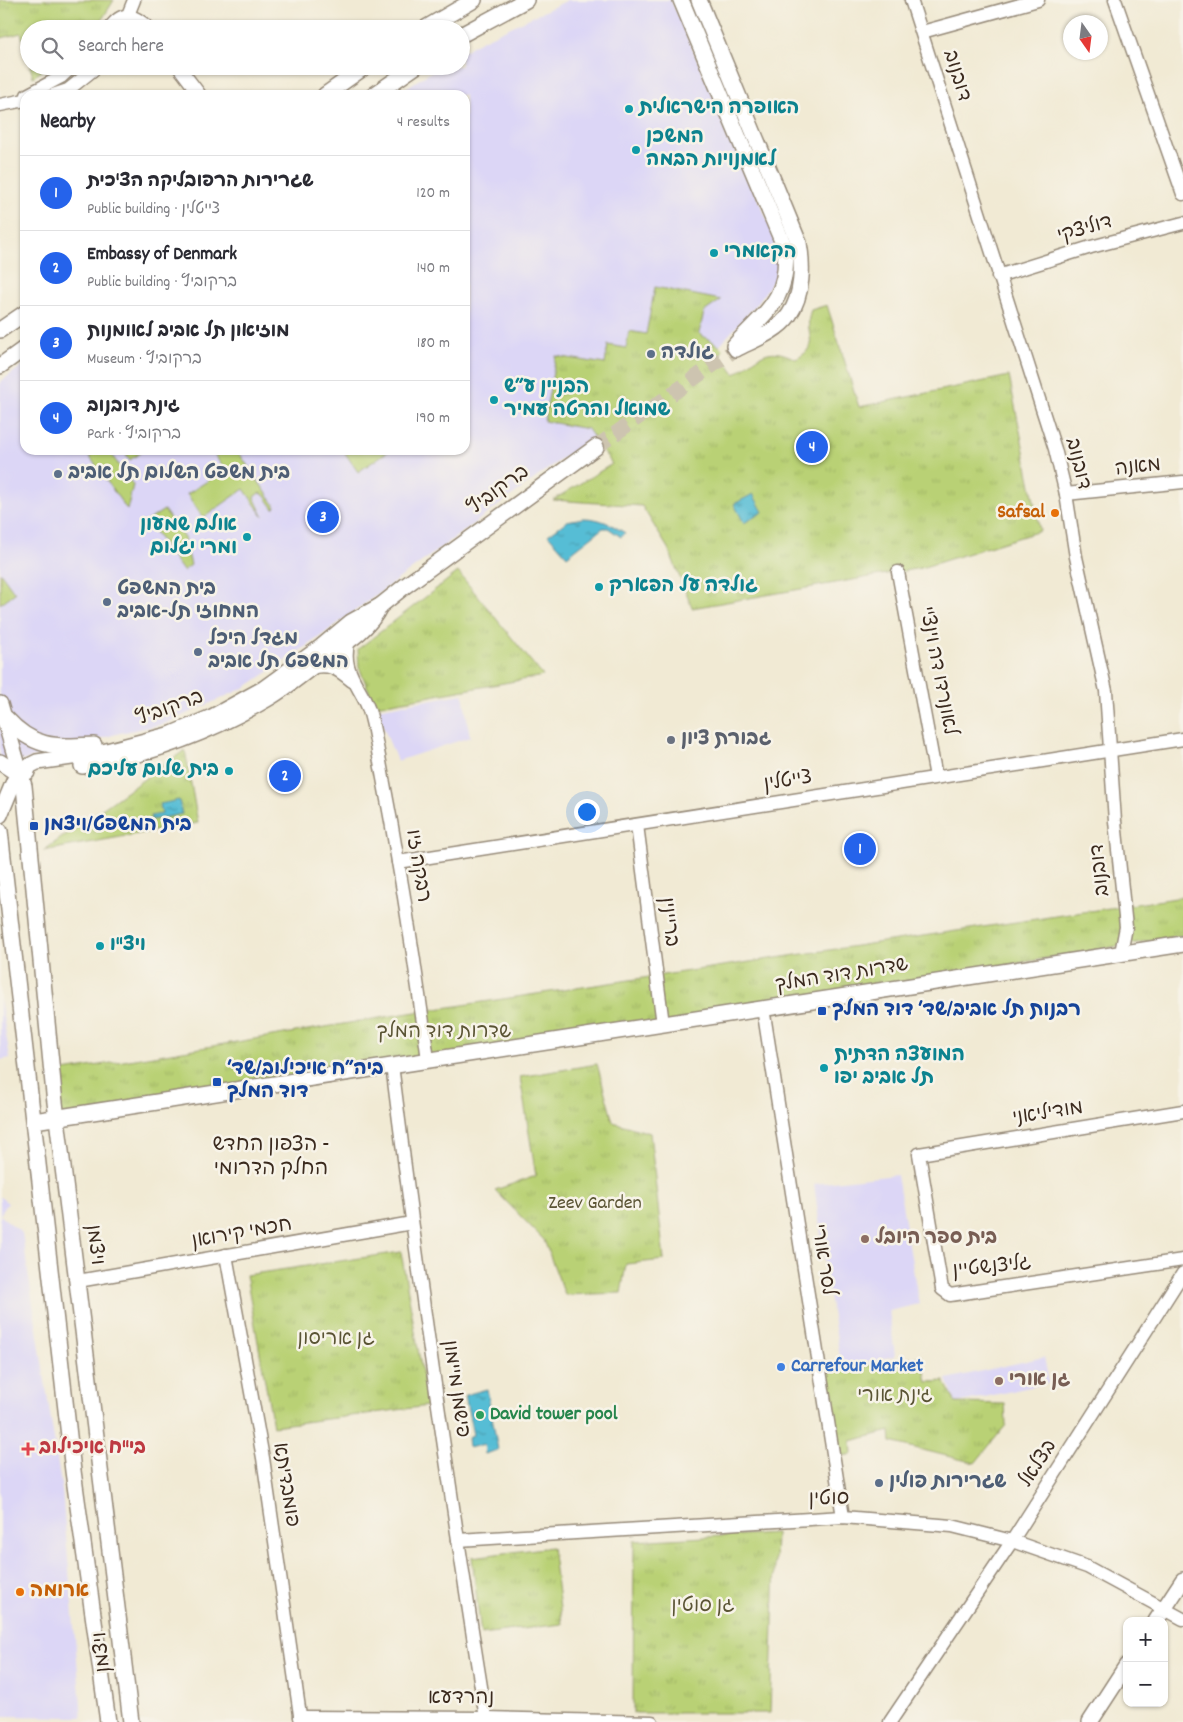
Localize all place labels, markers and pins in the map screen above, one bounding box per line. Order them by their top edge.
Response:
place label: האופרה הישראלית [637,95,799,123]
marker: האופרה הישראלית [623,103,635,115]
place label: המשכן לאמנויות הבמה [646,124,777,175]
marker: המשכן לאמנויות הבמה [630,144,642,156]
place label: הקאמרי [724,239,797,267]
marker: הקאמרי [708,247,720,259]
place label: גולדה [661,340,714,368]
marker: גולדה [645,348,657,360]
place label: הבניין ע״ש שמואל והרטה עמיר [504,374,671,425]
marker: הבניין ע״ש שמואל והרטה עמיר [488,394,500,406]
pin: 4 [796,428,828,466]
place label: בית משפט השלום תל אביב [68,460,290,488]
marker: בית משפט השלום תל אביב [52,468,64,480]
pin: 3 [307,498,339,536]
place label: Safsal [997,499,1045,527]
marker: Safsal [1049,507,1061,519]
place label: אולם שמעון ומרי יגלום [140,512,237,563]
marker: אולם שמעון ומרי יגלום [241,531,253,543]
place label: גולדה על הפארק [609,573,758,601]
place label: בית המשפט המחוזי תל-אביב [117,576,259,627]
marker: גולדה על הפארק [593,581,605,593]
marker: בית המשפט המחוזי תל-אביב [101,596,113,608]
place label: מגדל היכל המשפט תל אביב [208,626,349,677]
marker: מגדל היכל המשפט תל אביב [192,646,204,658]
place label: גבורת ציון [681,726,772,754]
marker: גבורת ציון [665,734,677,746]
place label: בית שלום עליכם [88,757,219,785]
pin: 2 [269,757,301,795]
marker: בית שלום עליכם [223,765,235,777]
place label: בית המשפט/ויצמן [44,812,192,840]
marker: בית המשפט/ויצמן [28,820,40,832]
pin: 1 [844,830,876,868]
place label: ויצ"ו [110,932,146,960]
marker: ויצ"ו [94,940,106,952]
place label: רבנות תל אביב/שד׳ דוד המלך [832,997,1081,1025]
marker: רבנות תל אביב/שד׳ דוד המלך [816,1005,828,1017]
place label: המועצה הדתית תל אביב יפו [834,1042,965,1093]
place label: ביה״ח איכילוב/שד׳ דוד המלך [227,1056,384,1107]
marker: המועצה הדתית תל אביב יפו [818,1062,830,1074]
marker: ביה״ח איכילוב/שד׳ דוד המלך [211,1076,223,1088]
place label: בית ספר היובל [875,1225,997,1253]
marker: בית ספר היובל [859,1233,871,1245]
place label: Carrefour Market [791,1353,924,1381]
marker: Carrefour Market [775,1361,787,1373]
place label: גן אורי [1009,1367,1071,1395]
marker: גן אורי [993,1375,1005,1387]
place label: David tower pool [490,1401,618,1429]
marker: David tower pool [474,1409,486,1421]
place label: בי"ח איכילוב [38,1435,146,1463]
marker: בי"ח איכילוב [21,1442,35,1456]
place label: שגרירות פולין [889,1469,1007,1497]
marker: שגרירות פולין [873,1477,885,1489]
place label: ארומה [30,1578,89,1606]
marker: ארומה [14,1586,26,1598]

